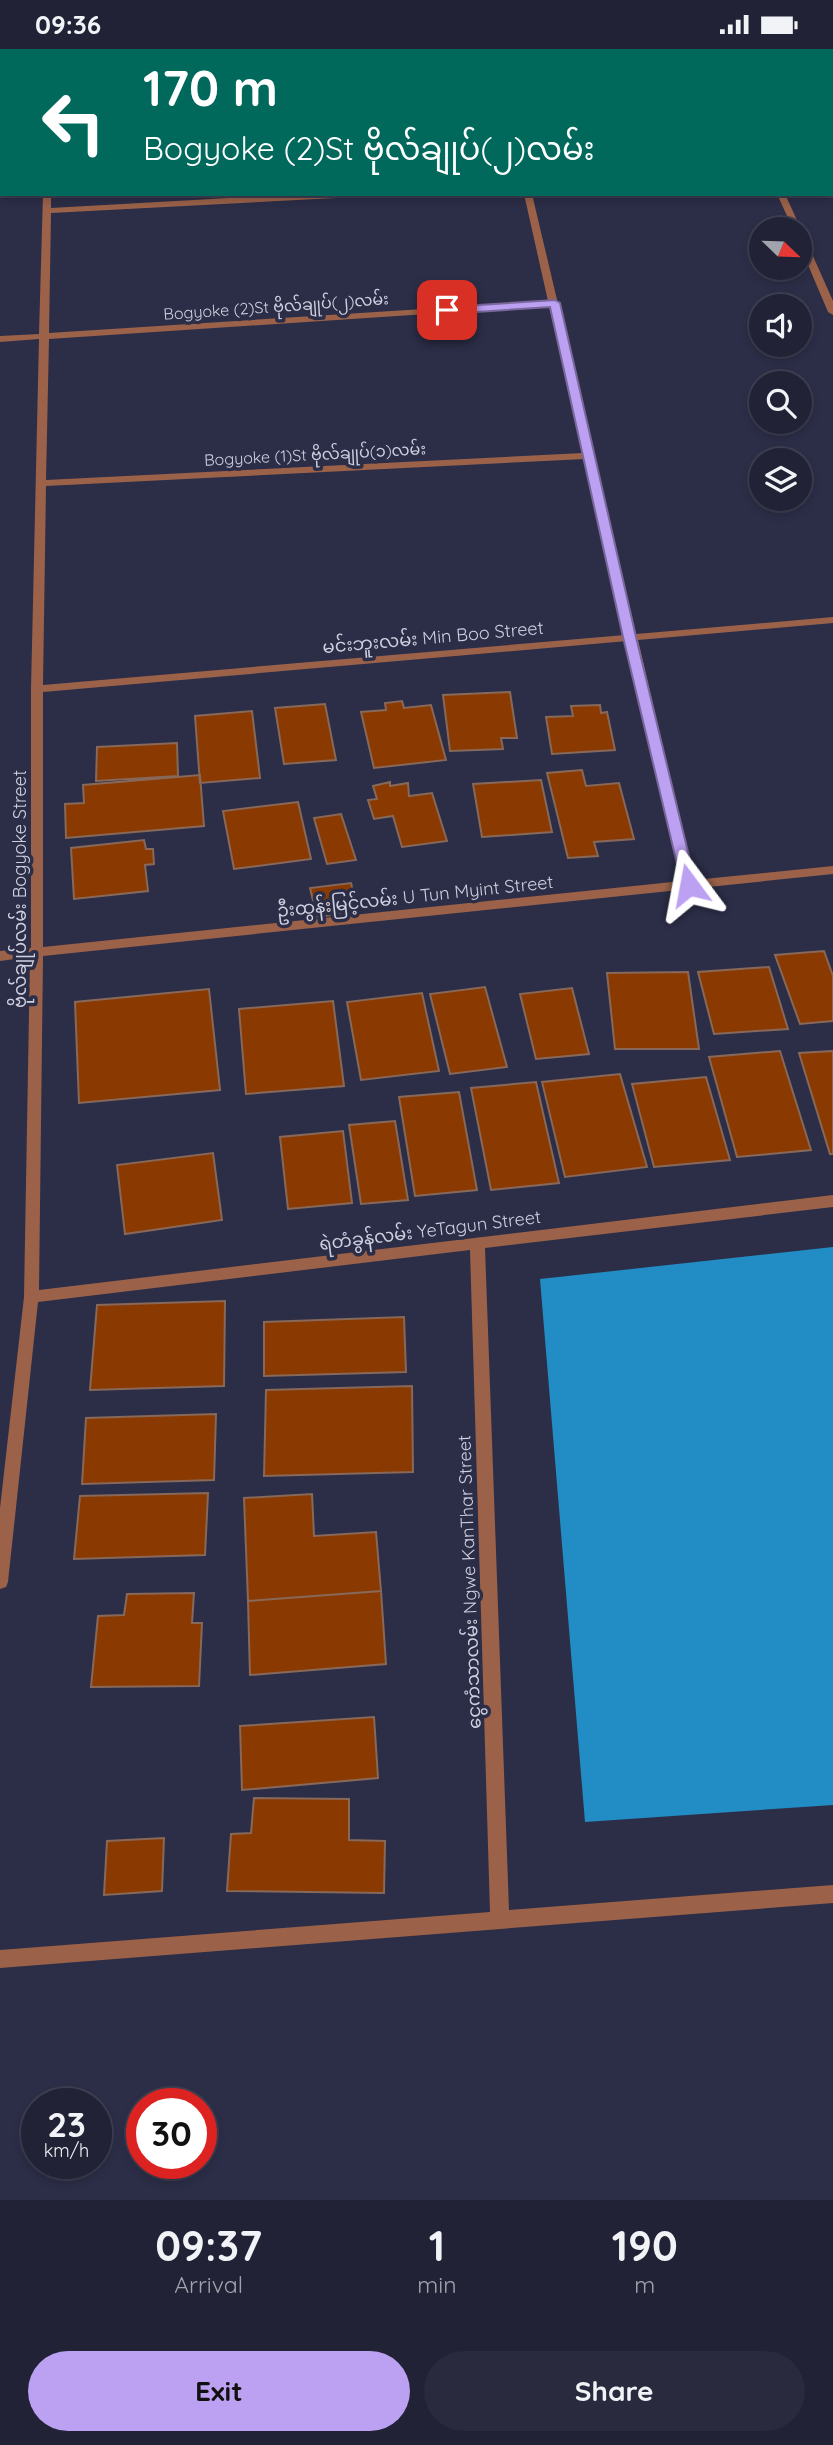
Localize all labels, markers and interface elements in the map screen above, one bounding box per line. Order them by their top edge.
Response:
text: 09:36 [35,8,101,41]
text: 170 m [143,57,278,118]
icon: left [28,77,119,168]
text: Bogyoke (2)St ဗိုလ်ချုပ်(၂)လမ်း [143,128,595,168]
north arrow [749,217,812,280]
map controls [749,217,812,511]
pin [417,280,477,340]
street label: Bogyoke (2)St ဗိုလ်ချုပ်(၂)လမ်း [163,287,390,329]
icon: arrive [428,291,466,329]
button: sound [749,294,812,357]
button: search [749,371,812,434]
street label: Bogyoke (1)St ဗိုလ်ချုပ်(၁)လမ်း [204,437,427,475]
button: layers [749,448,812,511]
street label: မင်းဘူးလမ်း Min Boo Street [321,615,545,662]
street label: ဗိုလ်ချုပ်လမ်း Bogyoke Street [6,770,35,1008]
position arrow [652,848,726,922]
street label: ဦးထွန်းမြင့်လမ်း U Tun Myint Street [275,869,555,926]
street label: ရဲတံခွန်လမ်း YeTagun Street [318,1204,543,1259]
street label: ငွေကံသာလမ်း Ngwe KanThar Street [451,1435,490,1729]
speed limit sign: 30 [126,2088,217,2179]
text: 23 [47,2102,86,2146]
text: km/h [44,2139,89,2162]
text: 09:37 [155,2219,262,2272]
text: 1 [429,2219,445,2272]
text: 190 [612,2219,678,2272]
text: Arrival [174,2270,243,2299]
text: min [417,2270,456,2299]
text: m [634,2270,655,2299]
button: Exit [28,2351,410,2431]
button: Share [424,2351,805,2431]

